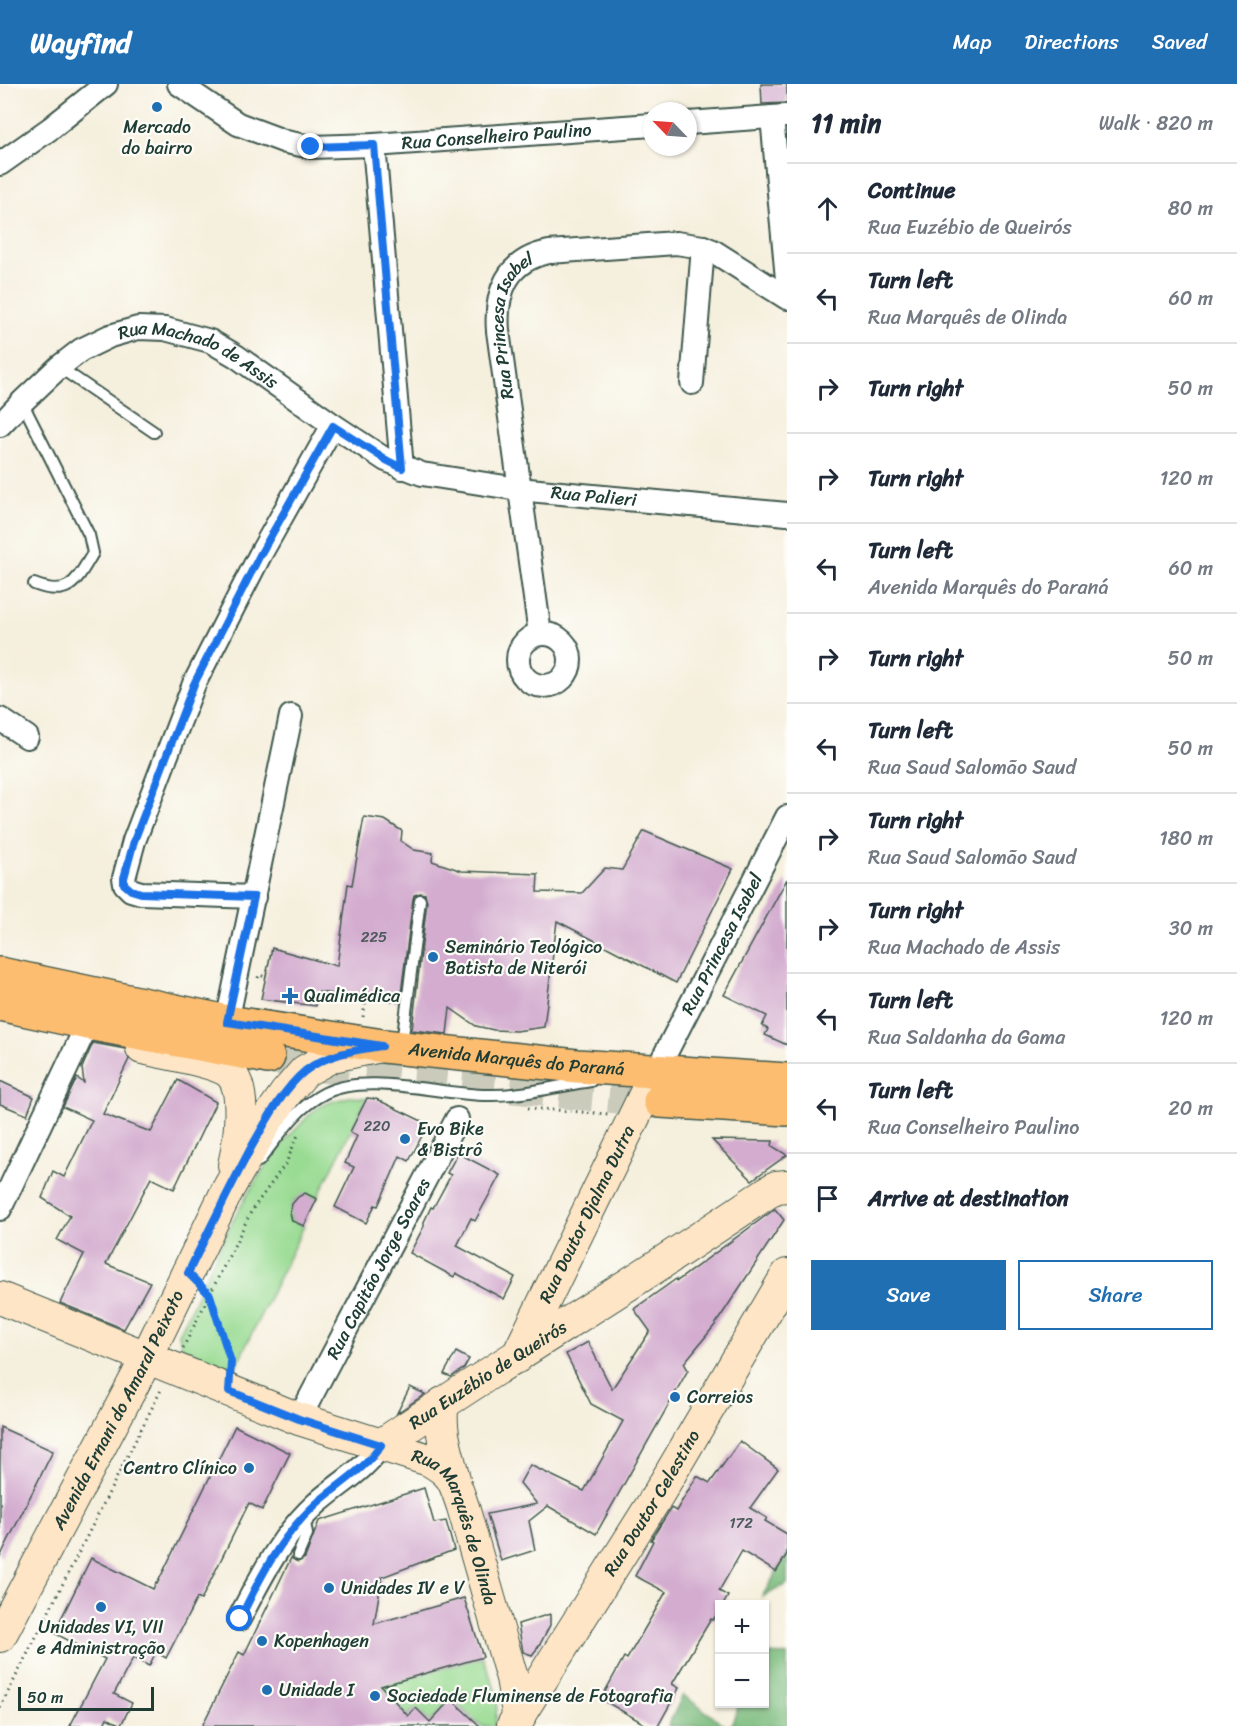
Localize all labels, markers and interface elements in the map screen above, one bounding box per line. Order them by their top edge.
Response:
text: Wayfind [30,18,131,67]
text: Map [953,23,991,61]
text: Directions [1024,23,1119,61]
text: Saved [1152,23,1207,61]
marker: Mercado do bairro [150,100,164,114]
text: 11 min [811,100,881,146]
north arrow [643,102,697,156]
text: Walk · 820 m [1099,106,1213,141]
place label: Mercado do bairro [122,111,192,164]
street label: Rua Conselheiro Paulino [401,113,593,159]
route end [297,133,323,159]
text: Continue [868,171,956,210]
text: 80 m [1168,191,1213,226]
icon: ahead [811,192,844,225]
text: Rua Euzébio de Queirós [868,210,1072,245]
street label: Rua Princesa Isabel [482,243,540,401]
text: Turn left [868,261,953,300]
text: 60 m [1168,281,1213,316]
icon: left [811,282,844,315]
text: Rua Marquês de Olinda [868,300,1067,335]
street label: Rua Machado de Assis [114,312,286,398]
text: Turn right [868,369,963,408]
text: 50 m [1168,371,1213,406]
icon: right [811,372,844,405]
text: Turn right [868,459,963,498]
text: 120 m [1160,461,1213,496]
icon: right [811,462,844,495]
street label: Rua Palieri [550,476,639,516]
text: Turn left [868,531,953,570]
text: 60 m [1168,551,1213,586]
icon: left [811,552,844,585]
text: Avenida Marquês do Paraná [868,570,1108,605]
text: Turn right [868,639,963,678]
text: 50 m [1168,641,1213,676]
icon: right [811,642,844,675]
text: Turn left [868,711,953,750]
text: 50 m [1168,731,1213,766]
icon: left [811,732,844,765]
text: Rua Saud Salomão Saud [868,750,1076,785]
text: Turn right [868,801,963,840]
text: 180 m [1159,821,1213,856]
icon: right [811,822,844,855]
text: Rua Saud Salomão Saud [868,840,1076,875]
street label: Rua Princesa Isabel [672,867,772,1020]
text: Turn right [868,891,963,930]
text: 30 m [1169,911,1213,946]
icon: right [811,912,844,945]
house number: 225 [361,924,387,950]
text: Rua Machado de Assis [868,930,1060,965]
place label: Seminário Teológico Batista de Niterói [445,931,602,984]
marker: Seminário Teológico Batista de Niterói [426,950,440,964]
place label: Qualimédica [304,980,401,1012]
text: Turn left [868,981,953,1020]
marker: Qualimédica [281,987,299,1005]
text: 120 m [1160,1001,1213,1036]
icon: left [811,1002,844,1035]
text: Rua Saldanha da Gama [868,1020,1065,1055]
street label: Avenida Marquês do Paraná [406,1033,625,1085]
text: Turn left [868,1071,953,1110]
text: 20 m [1168,1091,1213,1126]
icon: left [811,1092,844,1125]
text: Rua Conselheiro Paulino [868,1110,1079,1145]
house number: 220 [364,1113,390,1139]
place label: Evo Bike & Bistrô [417,1113,484,1166]
street label: Rua Doutor Djalma Dutra [530,1120,644,1309]
marker: Evo Bike & Bistrô [398,1132,412,1146]
street label: Rua Capitão Jorge Soares [317,1172,440,1365]
text: Arrive at destination [868,1179,1069,1218]
icon: arrive [811,1182,844,1215]
button: Save [811,1260,1006,1330]
button: Share [1018,1260,1213,1330]
street label: Avenida Ernani do Amaral Peixoto [42,1284,193,1537]
street label: Rua Euzébio de Queirós [402,1311,574,1438]
place label: Correios [687,1381,753,1413]
marker: Correios [668,1390,682,1404]
street label: Rua Doutor Celestino [595,1423,709,1582]
street label: Rua Marquês de Olinda [407,1439,506,1609]
place label: Centro Clínico [124,1452,237,1484]
marker: Centro Clínico [242,1461,256,1475]
house number: 172 [729,1510,753,1536]
place label: Unidades IV e V [341,1572,466,1604]
marker: Unidades IV e V [322,1581,336,1595]
marker: Unidades VI, VII e Administração [94,1600,108,1614]
map controls [715,1600,769,1708]
button: + [715,1600,769,1654]
route start [226,1605,252,1631]
place label: Unidades VI, VII e Administração [37,1611,165,1664]
place label: Kopenhagen [274,1625,369,1657]
marker: Kopenhagen [255,1634,269,1648]
button: − [715,1654,769,1708]
place label: Unidade I [279,1674,356,1706]
place label: Sociedade Fluminense de Fotografia [387,1680,674,1712]
text: 50 m [27,1683,63,1712]
marker: Unidade I [260,1683,274,1697]
scale bar [18,1684,154,1712]
marker: Sociedade Fluminense de Fotografia [368,1689,382,1703]

